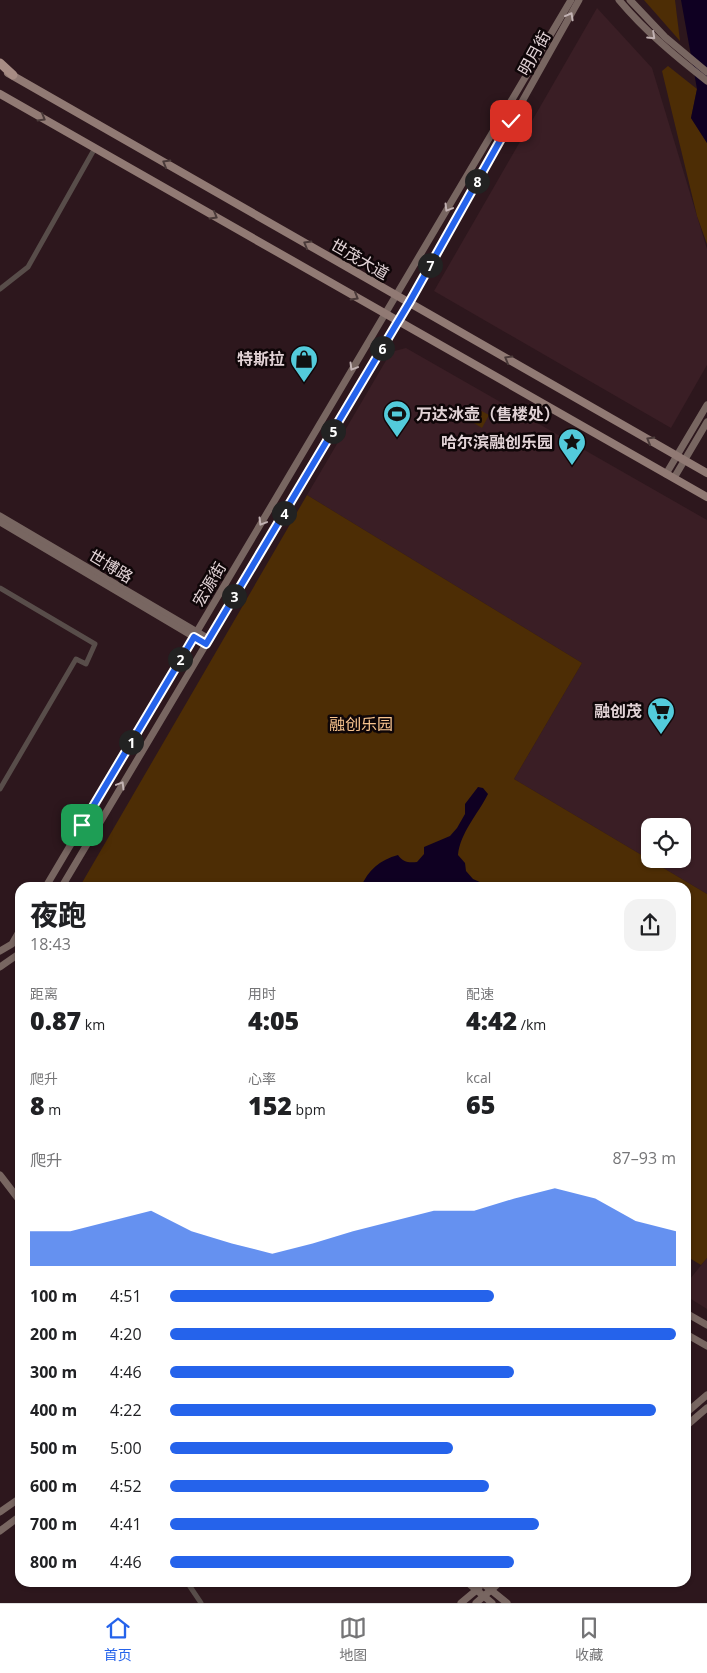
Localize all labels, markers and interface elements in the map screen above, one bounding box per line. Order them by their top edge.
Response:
one-way arrow [564,12,574,21]
street label: 明月街 [513,27,555,79]
one-way arrow [646,30,655,39]
pin [490,100,532,142]
icon: check [497,107,525,135]
one-way arrow [37,112,46,122]
one-way arrow [162,159,171,169]
pin: 8 [464,168,490,194]
text: 8 [473,172,482,191]
one-way arrow [444,202,454,211]
one-way arrow [208,210,217,220]
street label: 世茂大道 [327,233,393,285]
one-way arrow [303,240,312,250]
pin: 7 [418,252,442,278]
text: 7 [426,256,435,275]
one-way arrow [350,290,359,300]
pin: 6 [370,336,394,360]
text: 6 [378,339,387,358]
shop icon: 特斯拉 [289,344,319,383]
place label: 特斯拉 [237,348,285,370]
one-way arrow [505,356,514,366]
one-way arrow [350,362,360,371]
sports icon: 万达冰壶（售楼处） [382,399,412,438]
place label: 万达冰壶（售楼处） [416,403,560,425]
pin: 5 [320,418,346,444]
text: 5 [329,422,338,441]
place icon: 哈尔滨融创乐园 [557,427,587,466]
place label: 哈尔滨融创乐园 [441,431,553,453]
one-way arrow [646,436,655,446]
pin: 4 [272,500,296,526]
text: 4 [280,504,289,523]
one-way arrow [258,517,268,526]
street label: 世博路 [85,544,137,588]
street label: 宏源街 [187,558,231,610]
pin: 3 [222,584,246,608]
text: 3 [230,587,239,606]
pin: 2 [168,646,192,672]
text: 2 [176,650,185,669]
supermarket icon: 融创茂 [646,696,676,735]
place label: 融创茂 [594,700,642,722]
park label: 融创乐园 [329,713,393,735]
pin: 1 [118,730,144,754]
text: 1 [127,733,136,752]
one-way arrow [115,782,125,791]
pin [61,804,103,846]
icon: arrive [68,811,96,839]
map controls [641,818,691,868]
button: locate [641,818,691,868]
text: 夜跑 [30,895,86,933]
button: share [624,899,676,951]
text: 18:43 [30,933,71,955]
text: 距离 [30,984,58,1003]
text: 用时 [248,984,276,1003]
text: 配速 [466,984,494,1003]
text: 0.87 [30,1003,81,1037]
text: 4:05 [248,1003,299,1037]
text: 4:42 [466,1003,517,1037]
text: km [81,1015,105,1034]
text: /km [517,1015,546,1034]
text: kcal [466,1068,491,1087]
text: 爬升 [30,1069,58,1088]
text: 心率 [248,1069,276,1088]
text: 65 [466,1087,495,1121]
text: 8 [30,1088,45,1122]
text: 152 [248,1088,292,1122]
text: m [45,1100,61,1119]
text: bpm [292,1100,326,1119]
text: 87–93 m [612,1147,676,1169]
text: 爬升 [30,1149,62,1171]
text: 100 m [30,1285,77,1307]
text: 4:51 [110,1285,142,1307]
text: 200 m [30,1323,77,1345]
text: 4:20 [110,1323,142,1345]
text: 300 m [30,1361,77,1383]
text: 4:46 [110,1361,142,1383]
text: 400 m [30,1399,77,1421]
text: 4:22 [110,1399,142,1421]
text: 500 m [30,1437,77,1459]
text: 5:00 [110,1437,142,1459]
text: 600 m [30,1475,77,1497]
text: 4:52 [110,1475,142,1497]
text: 700 m [30,1513,77,1535]
text: 4:41 [110,1513,142,1535]
text: 800 m [30,1551,77,1573]
text: 4:46 [110,1551,142,1573]
tab: 首页 [104,1614,132,1664]
tab: 地图 [339,1614,367,1664]
tab: 收藏 [575,1614,603,1664]

